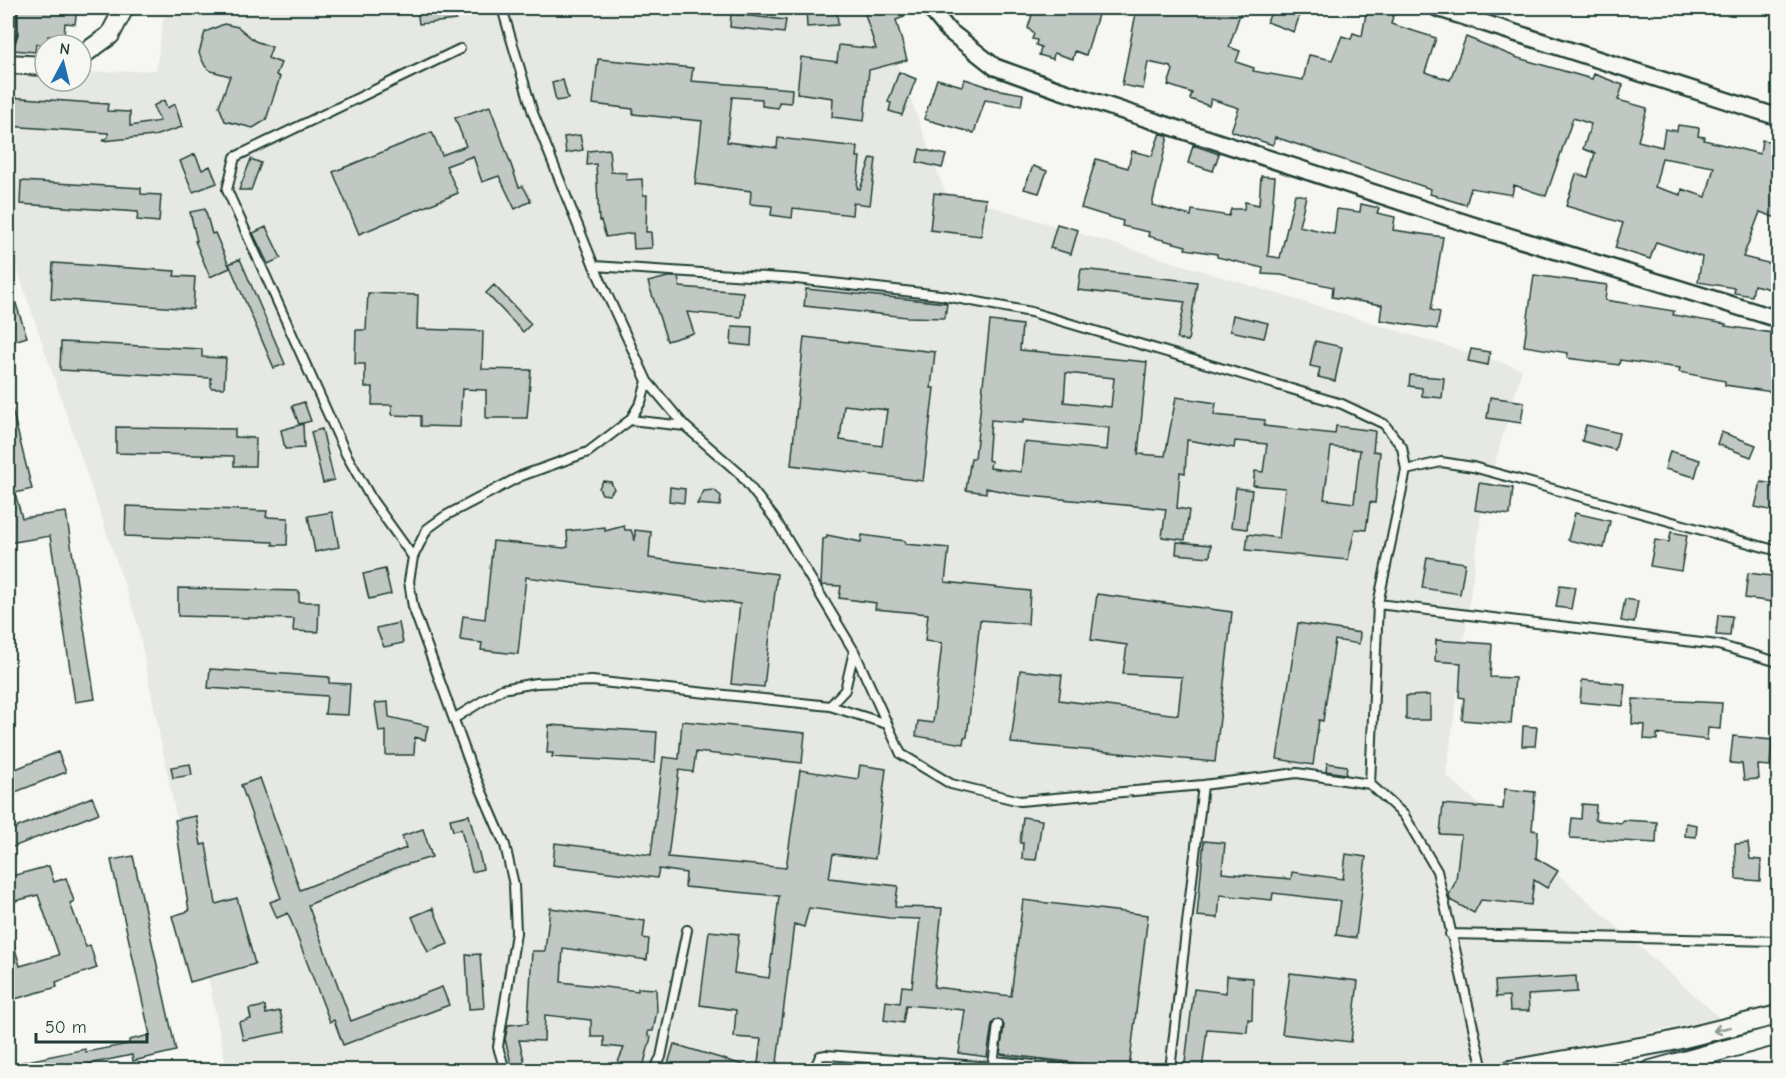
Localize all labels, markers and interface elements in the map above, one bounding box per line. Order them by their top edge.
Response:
north arrow [33,33,93,93]
text: N [58,40,71,59]
scale bar [36,1006,147,1044]
text: 50 m [45,1017,87,1038]
one-way arrow [1712,1024,1732,1035]

